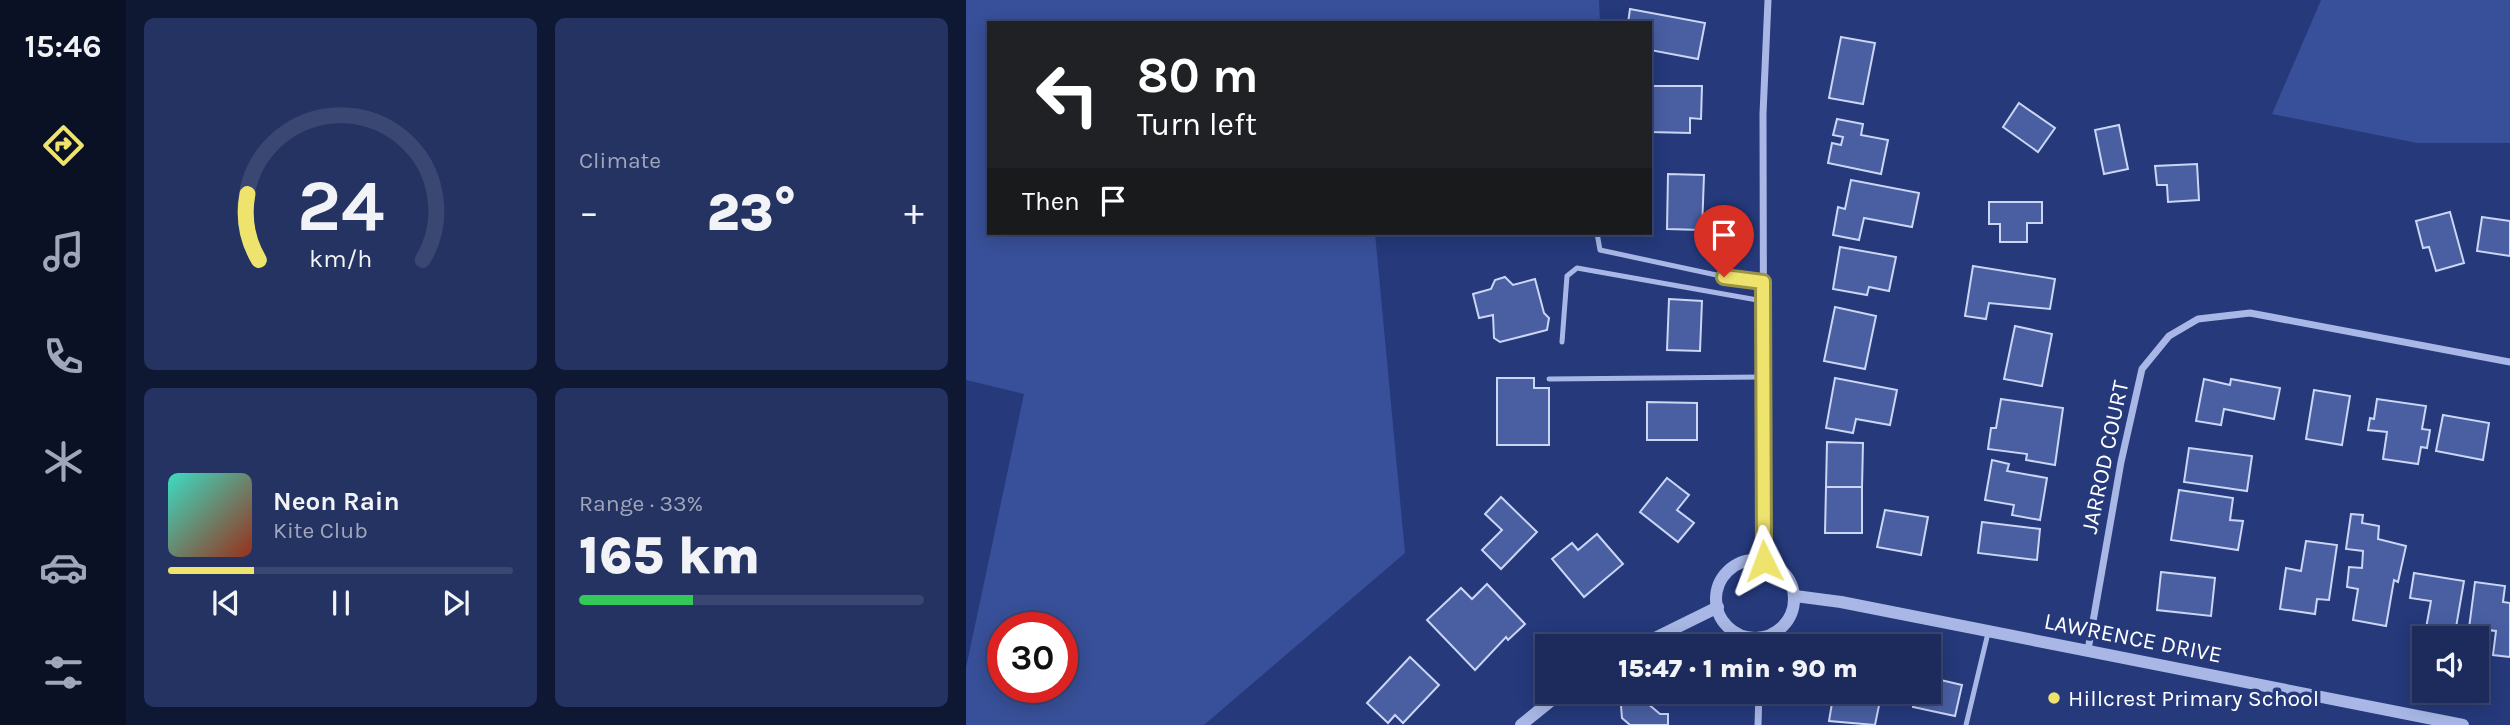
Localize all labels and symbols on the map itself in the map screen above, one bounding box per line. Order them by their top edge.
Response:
pin [1694,205,1754,277]
street label: JARROD COURT [2076,378,2134,536]
position arrow [1727,524,1801,598]
street label: LAWRENCE DRIVE [2042,608,2224,668]
speed limit sign: 30 [987,612,1078,703]
place label: Hillcrest Primary School [2068,685,2319,712]
marker: Hillcrest Primary School [2046,690,2062,706]

